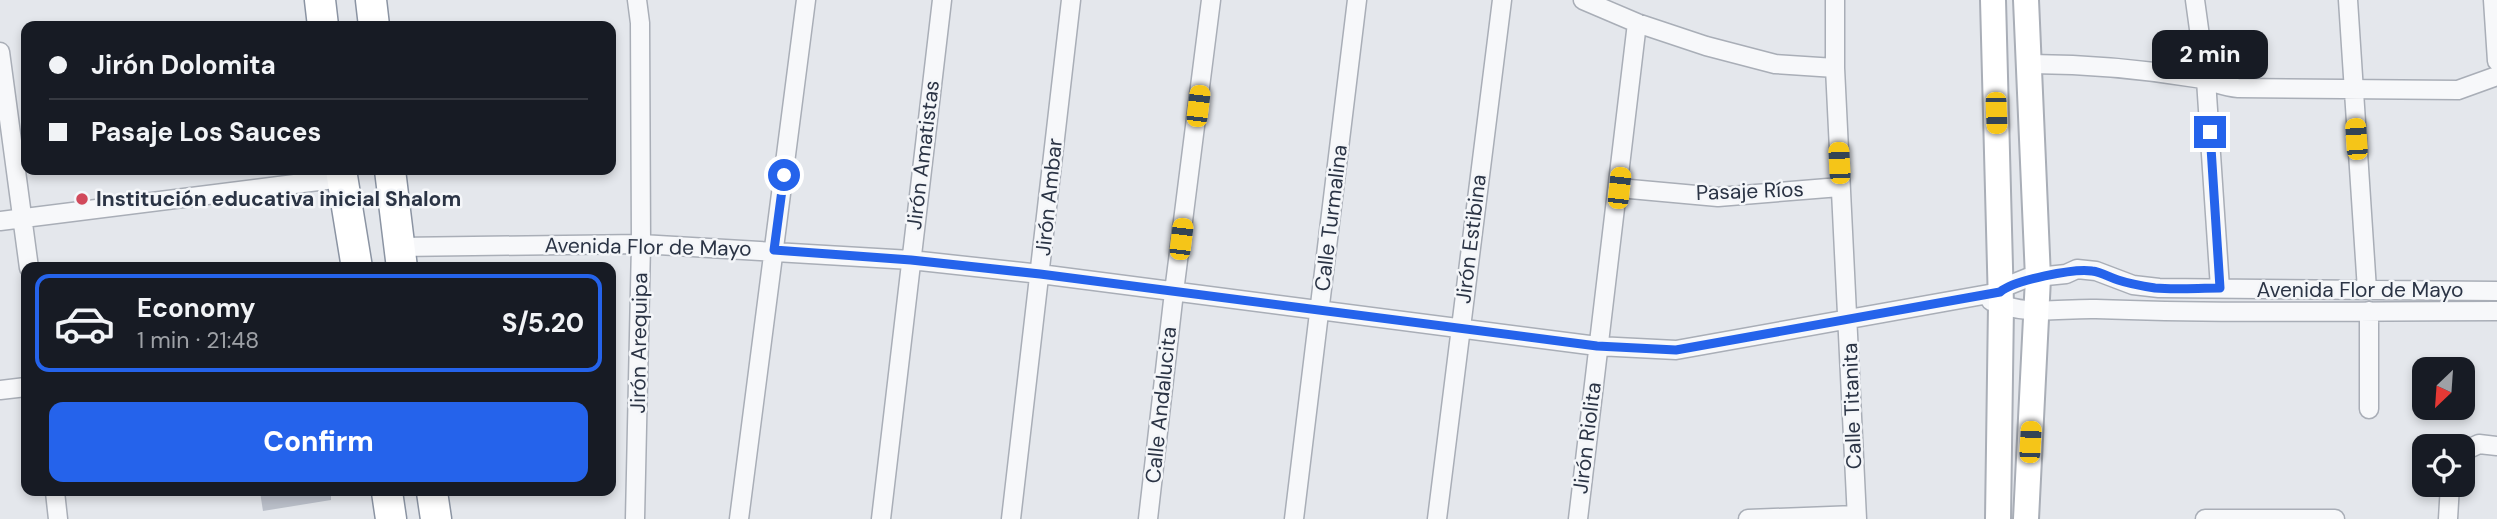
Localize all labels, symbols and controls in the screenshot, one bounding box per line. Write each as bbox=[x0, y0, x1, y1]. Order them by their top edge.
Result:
callout: 2 min bbox=[2152, 31, 2268, 80]
text: 2 min bbox=[2179, 39, 2241, 69]
text: Jirón Dolomita bbox=[91, 48, 276, 82]
street label: Jirón Amatistas bbox=[900, 79, 946, 231]
car bbox=[1186, 84, 1211, 128]
car bbox=[1985, 92, 2008, 134]
text: Pasaje Los Sauces bbox=[91, 115, 321, 149]
route end bbox=[2194, 116, 2226, 148]
car bbox=[2345, 117, 2368, 161]
street label: Jirón Ambar bbox=[1029, 137, 1069, 257]
car bbox=[1828, 141, 1851, 185]
street label: Calle Turmalina bbox=[1308, 143, 1354, 293]
route start bbox=[768, 159, 800, 191]
car bbox=[1607, 166, 1632, 210]
street label: Jirón Estibina bbox=[1449, 173, 1493, 305]
street label: Pasaje Ríos bbox=[1696, 175, 1804, 207]
place label: Institución educativa inicial Shalom bbox=[96, 185, 461, 213]
marker: Institución educativa inicial Shalom bbox=[74, 191, 90, 207]
car bbox=[1169, 217, 1194, 261]
street label: Avenida Flor de Mayo bbox=[544, 231, 752, 263]
street label: Jirón Arequipa bbox=[624, 272, 654, 414]
street label: Avenida Flor de Mayo bbox=[2257, 276, 2463, 304]
text: Economy bbox=[137, 291, 255, 325]
icon: car bbox=[53, 292, 116, 355]
text: S/5.20 bbox=[502, 306, 584, 340]
text: 1 min · 21:48 bbox=[137, 325, 259, 355]
street label: Calle Andalucita bbox=[1139, 325, 1183, 485]
street label: Calle Titanita bbox=[1836, 342, 1868, 470]
north arrow bbox=[2412, 357, 2474, 420]
map controls bbox=[2412, 357, 2475, 497]
street label: Jirón Riolita bbox=[1566, 381, 1608, 495]
button: Confirm bbox=[49, 402, 588, 482]
car bbox=[2019, 420, 2042, 464]
button: locate bbox=[2412, 434, 2475, 497]

